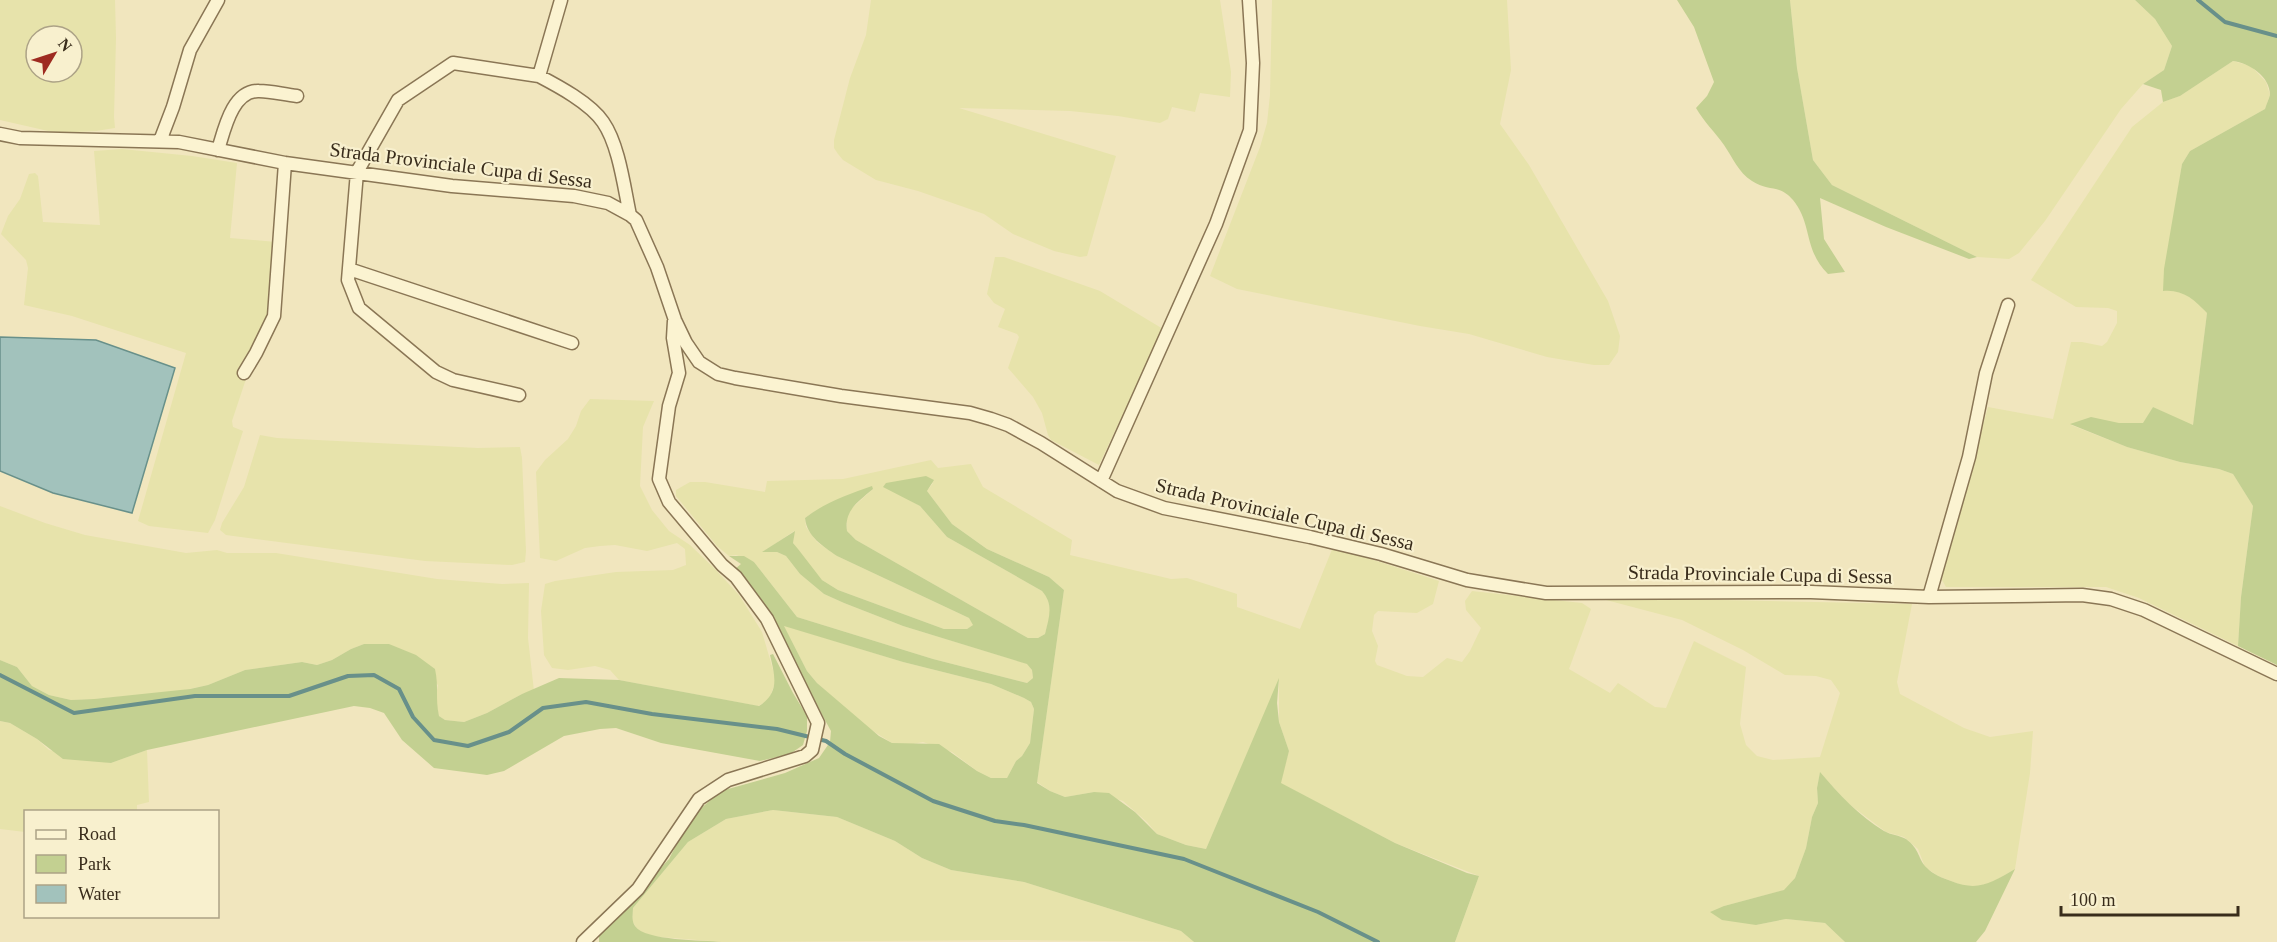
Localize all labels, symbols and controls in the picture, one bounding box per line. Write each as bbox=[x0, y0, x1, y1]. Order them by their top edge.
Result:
north arrow bbox=[24, 24, 84, 84]
text: N bbox=[55, 35, 76, 55]
street label: Strada Provinciale Cupa di Sessa bbox=[328, 138, 594, 193]
street label: Strada Provinciale Cupa di Sessa bbox=[1153, 474, 1416, 555]
street label: Strada Provinciale Cupa di Sessa bbox=[1628, 561, 1892, 588]
legend bbox=[24, 810, 219, 918]
text: Road bbox=[78, 824, 116, 844]
text: Park bbox=[78, 854, 111, 874]
scale bar bbox=[2061, 879, 2238, 917]
text: Water bbox=[78, 884, 121, 904]
text: 100 m bbox=[2070, 890, 2116, 910]

